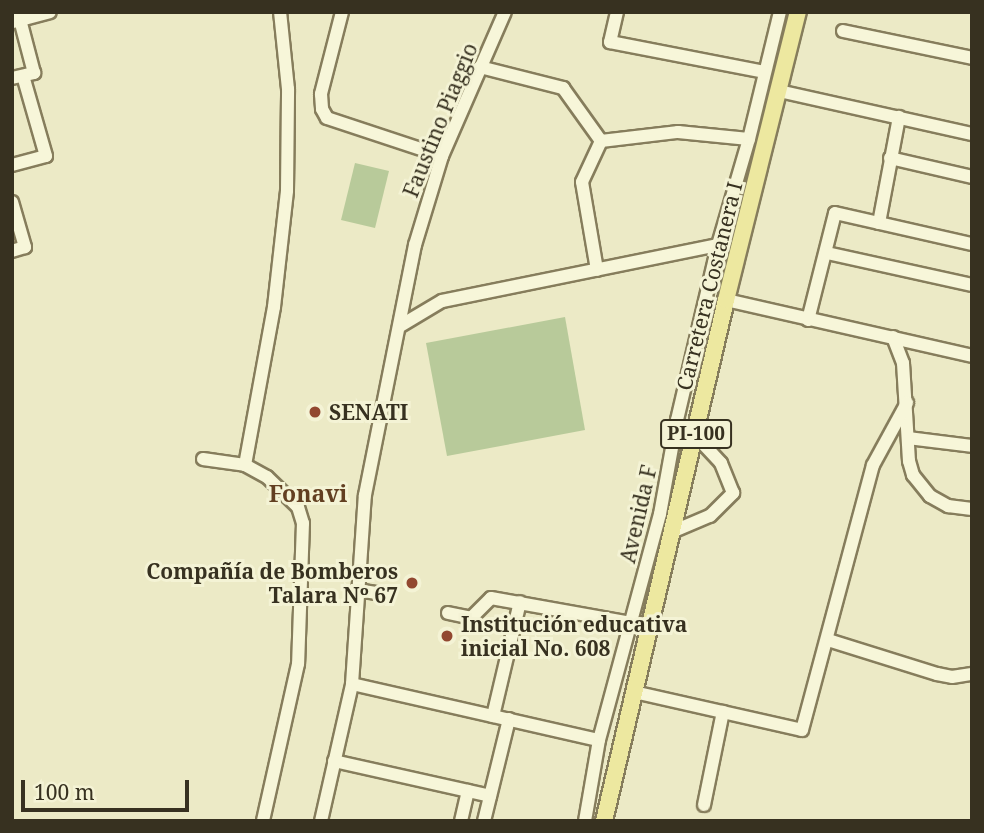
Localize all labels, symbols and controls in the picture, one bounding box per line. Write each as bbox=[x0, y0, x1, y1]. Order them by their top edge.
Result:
street label: Faustino Piaggio bbox=[398, 39, 482, 201]
street label: Carretera Costanera I bbox=[671, 179, 747, 393]
place label: SENATI bbox=[329, 399, 408, 425]
marker: SENATI bbox=[307, 404, 323, 420]
road number: PI-100 bbox=[659, 418, 733, 449]
street label: Avenida F bbox=[615, 463, 661, 565]
district label: Fonavi bbox=[269, 479, 347, 507]
place label: Compañía de Bomberos Talara Nº 67 bbox=[146, 558, 398, 608]
marker: Compañía de Bomberos Talara Nº 67 bbox=[404, 575, 420, 591]
place label: Institución educativa inicial No. 608 bbox=[461, 611, 687, 661]
marker: Institución educativa inicial No. 608 bbox=[439, 628, 455, 644]
scale bar bbox=[24, 766, 192, 810]
text: 100 m bbox=[34, 778, 95, 806]

